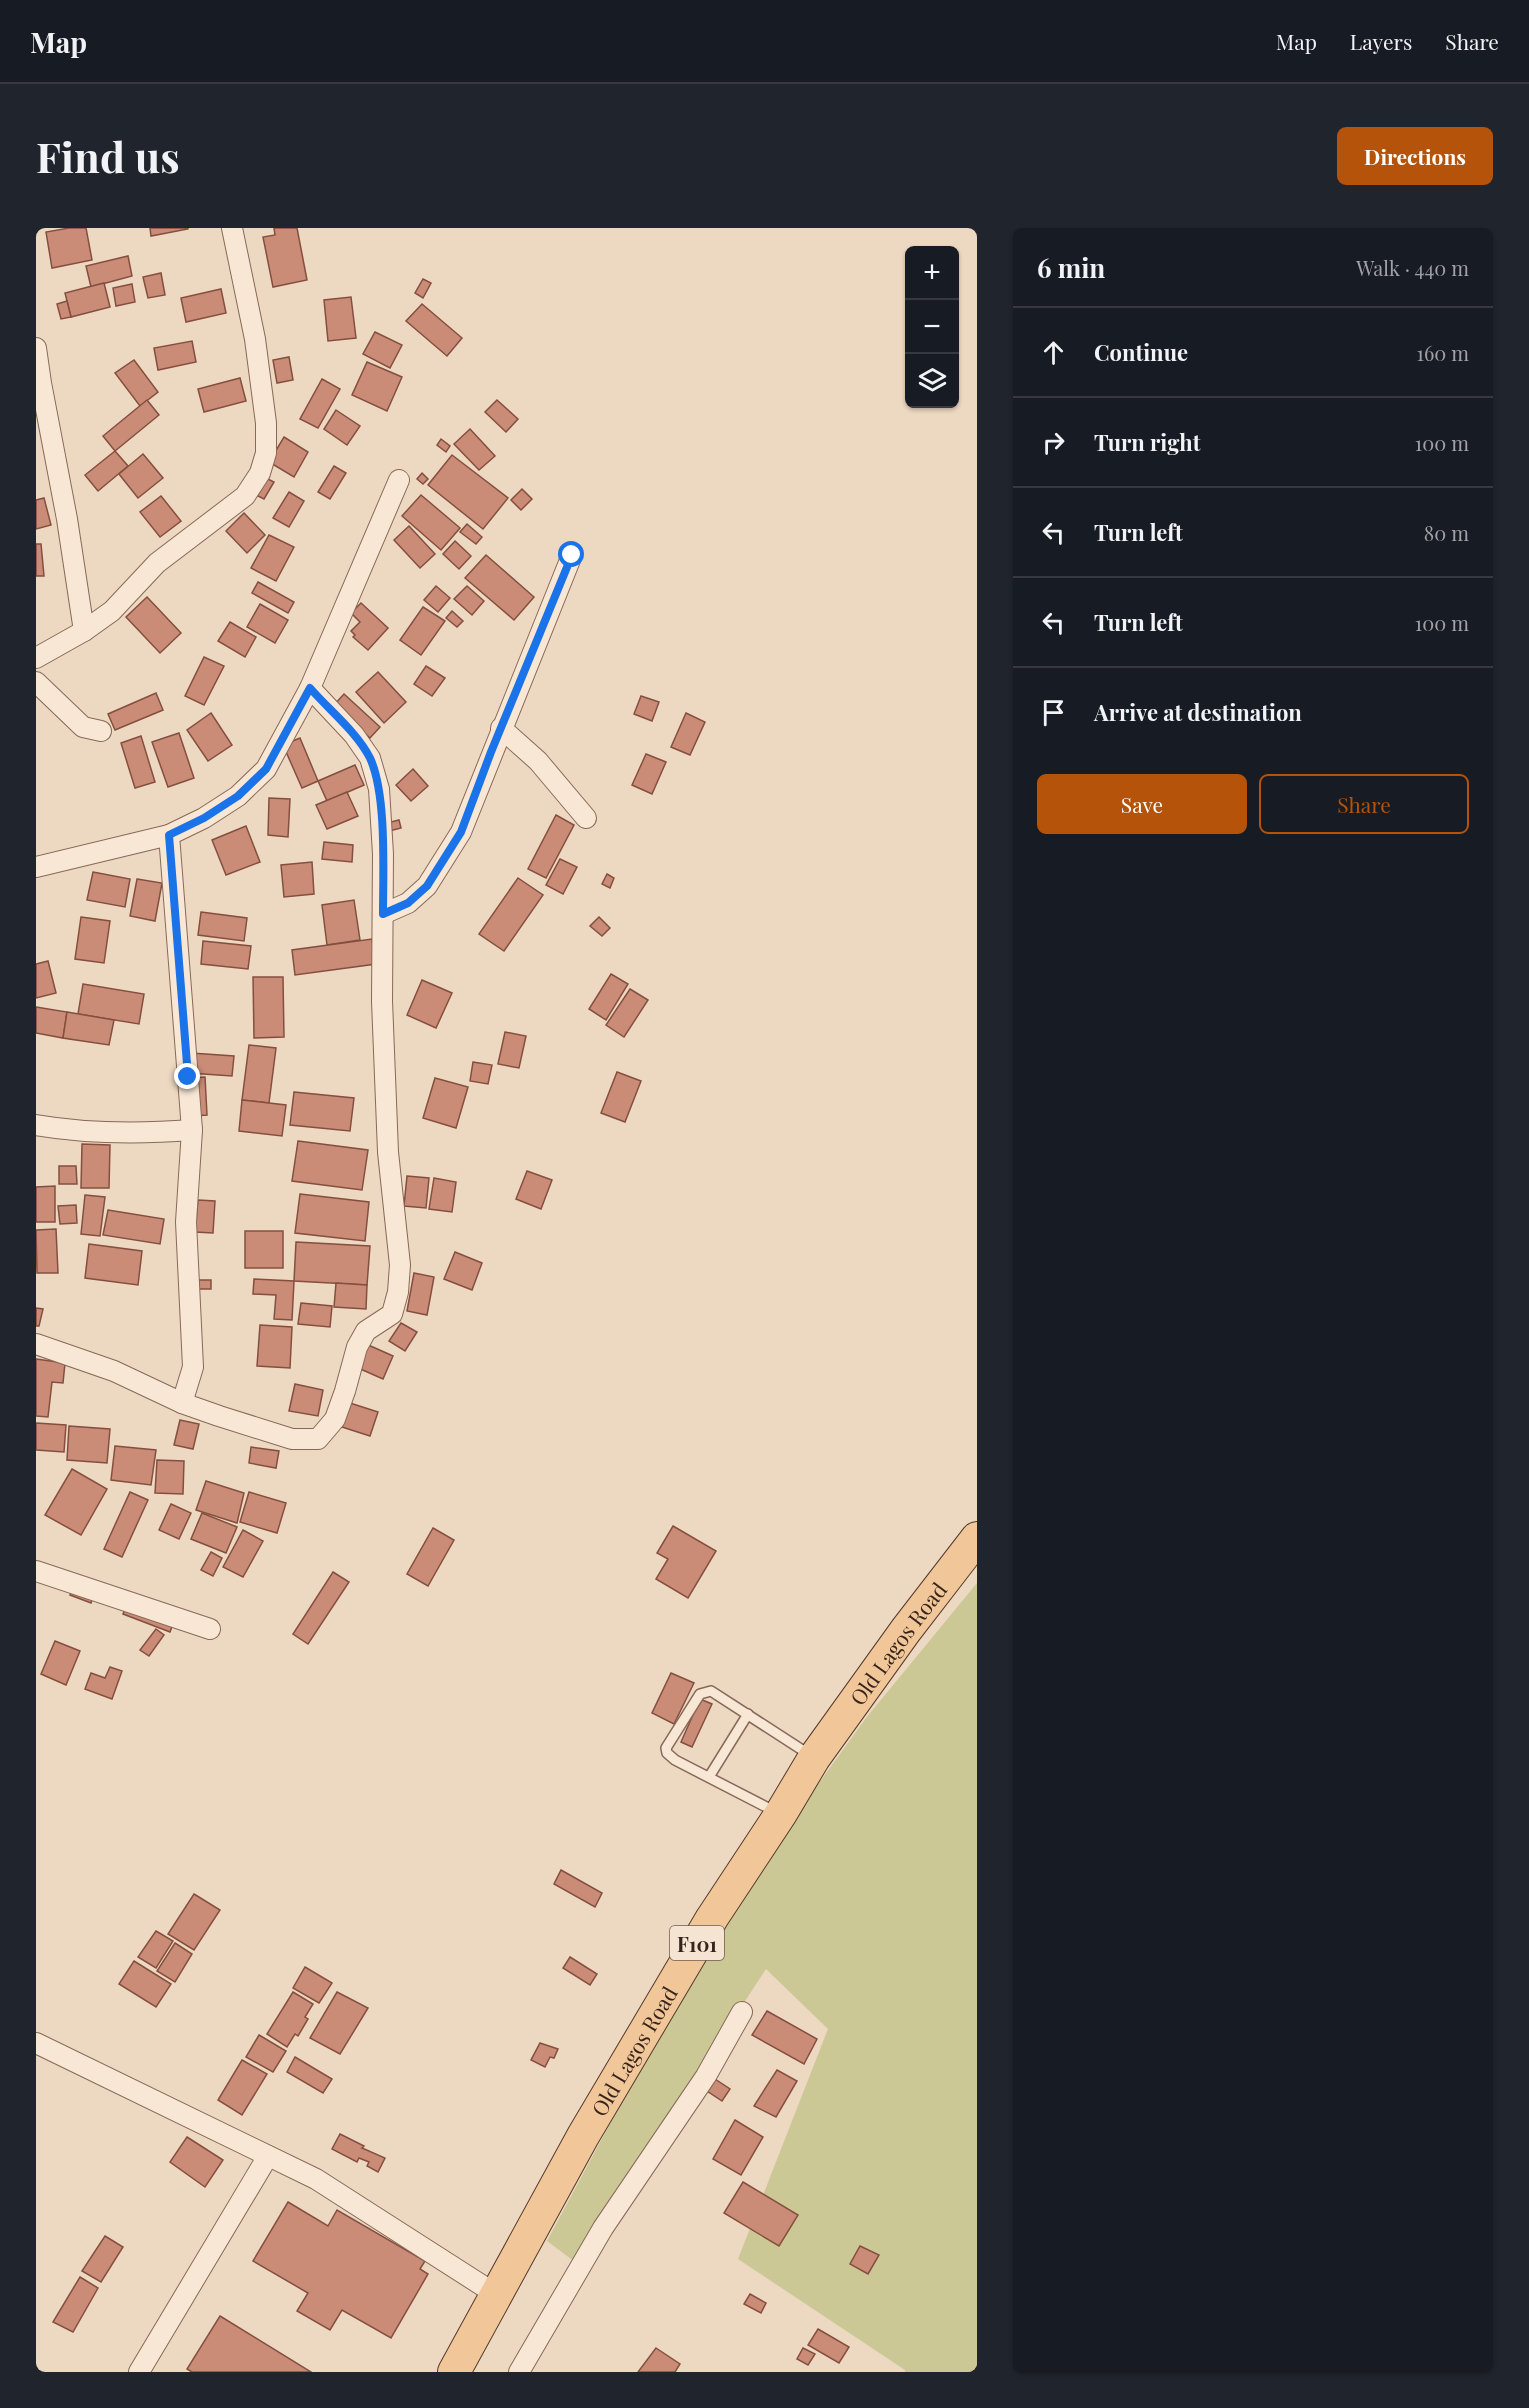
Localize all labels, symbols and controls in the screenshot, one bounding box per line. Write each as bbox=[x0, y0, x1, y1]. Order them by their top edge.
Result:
text: Map bbox=[30, 23, 87, 60]
text: Map bbox=[1276, 27, 1317, 55]
text: Layers bbox=[1350, 27, 1412, 55]
text: Share bbox=[1445, 27, 1499, 55]
button: Directions bbox=[1337, 127, 1493, 185]
text: Find us bbox=[36, 128, 180, 184]
map controls bbox=[905, 246, 959, 408]
button: + bbox=[905, 246, 959, 300]
text: 6 min bbox=[1037, 250, 1105, 285]
text: Walk · 440 m bbox=[1356, 254, 1469, 281]
button: − bbox=[905, 300, 959, 354]
icon: ahead bbox=[1037, 336, 1070, 369]
text: Continue bbox=[1094, 337, 1188, 367]
text: 160 m bbox=[1417, 339, 1469, 366]
button: layers bbox=[905, 354, 959, 408]
icon: right bbox=[1037, 426, 1070, 459]
text: Turn right bbox=[1094, 427, 1200, 457]
text: 100 m bbox=[1415, 429, 1469, 456]
icon: left bbox=[1037, 516, 1070, 549]
text: Turn left bbox=[1094, 517, 1183, 547]
text: 80 m bbox=[1424, 519, 1469, 546]
route start bbox=[558, 541, 584, 567]
icon: left bbox=[1037, 606, 1070, 639]
text: Turn left bbox=[1094, 607, 1183, 637]
text: 100 m bbox=[1415, 609, 1469, 636]
icon: arrive bbox=[1037, 696, 1070, 729]
text: Arrive at destination bbox=[1094, 697, 1302, 727]
button: Save bbox=[1037, 774, 1247, 834]
button: Share bbox=[1259, 774, 1469, 834]
route end bbox=[174, 1063, 200, 1089]
street label: Old Lagos Road bbox=[843, 1576, 952, 1710]
road number: F101 bbox=[670, 1926, 724, 1960]
street label: Old Lagos Road bbox=[584, 1981, 683, 2121]

